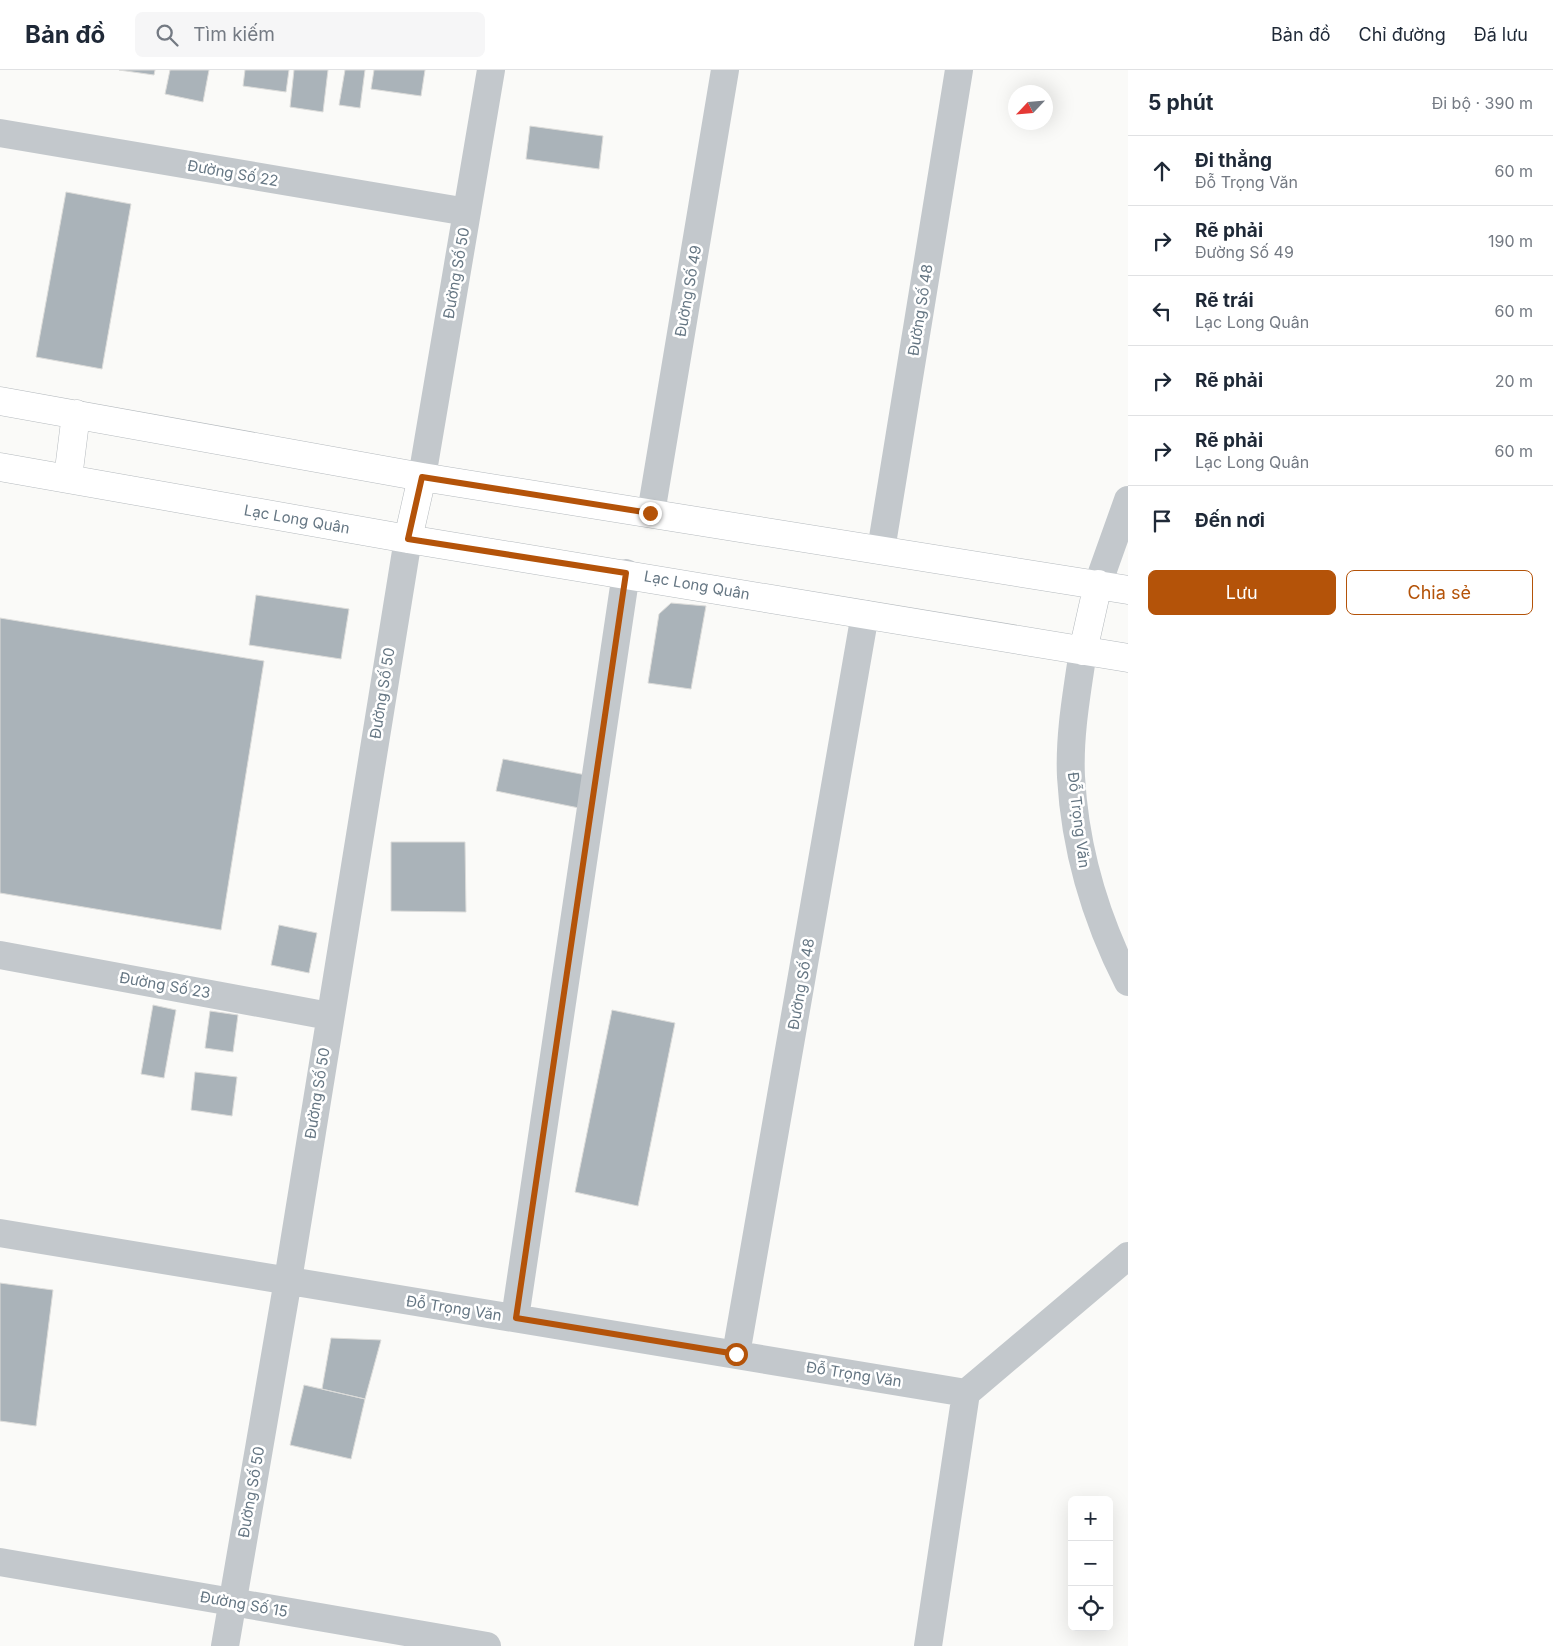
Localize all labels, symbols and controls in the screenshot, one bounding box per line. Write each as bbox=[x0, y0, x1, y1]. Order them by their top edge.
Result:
search box bbox=[135, 12, 485, 57]
text: Bản đồ bbox=[25, 20, 105, 49]
icon: search bbox=[153, 21, 181, 49]
text: Tìm kiếm bbox=[193, 23, 275, 46]
text: Bản đồ bbox=[1271, 24, 1330, 45]
text: Chỉ đường bbox=[1358, 24, 1446, 45]
text: Đã lưu bbox=[1474, 24, 1528, 45]
north arrow bbox=[1008, 85, 1053, 130]
text: 5 phút bbox=[1148, 90, 1213, 115]
text: Đi bộ · 390 m bbox=[1432, 93, 1533, 113]
text: Đi thẳng bbox=[1195, 149, 1272, 172]
street label: Đường Số 22 bbox=[186, 156, 280, 190]
icon: ahead bbox=[1148, 157, 1176, 185]
text: 60 m bbox=[1494, 161, 1533, 181]
text: Đỗ Trọng Văn bbox=[1195, 172, 1298, 192]
text: Rẽ phải bbox=[1195, 219, 1263, 242]
street label: Đường Số 50 bbox=[439, 226, 473, 320]
icon: right bbox=[1148, 227, 1176, 255]
text: 190 m bbox=[1488, 231, 1533, 251]
text: Đường Số 49 bbox=[1195, 242, 1294, 262]
street label: Đường Số 49 bbox=[671, 244, 705, 338]
street label: Đường Số 48 bbox=[903, 263, 937, 357]
text: Rẽ trái bbox=[1195, 289, 1254, 312]
icon: left bbox=[1148, 297, 1176, 325]
text: 60 m bbox=[1494, 301, 1533, 321]
text: Lạc Long Quân bbox=[1195, 312, 1309, 332]
icon: right bbox=[1148, 367, 1176, 395]
text: Rẽ phải bbox=[1195, 369, 1263, 392]
text: 20 m bbox=[1495, 371, 1533, 391]
text: Rẽ phải bbox=[1195, 429, 1263, 452]
icon: right bbox=[1148, 437, 1176, 465]
text: 60 m bbox=[1494, 441, 1533, 461]
text: Lạc Long Quân bbox=[1195, 452, 1309, 472]
street label: Lạc Long Quân bbox=[243, 500, 351, 538]
route end bbox=[639, 502, 662, 525]
icon: arrive bbox=[1148, 507, 1176, 535]
text: Đến nơi bbox=[1195, 509, 1265, 532]
street label: Lạc Long Quân bbox=[643, 566, 751, 604]
button: Lưu bbox=[1148, 570, 1336, 615]
button: Chia sẻ bbox=[1346, 570, 1533, 615]
street label: Đường Số 50 bbox=[365, 646, 399, 740]
street label: Đỗ Trọng Văn bbox=[1064, 771, 1094, 869]
street label: Đường Số 48 bbox=[784, 937, 818, 1031]
street label: Đường Số 23 bbox=[118, 968, 212, 1002]
street label: Đường Số 50 bbox=[300, 1046, 334, 1140]
street label: Đỗ Trọng Văn bbox=[405, 1291, 503, 1325]
route start bbox=[725, 1343, 748, 1366]
street label: Đỗ Trọng Văn bbox=[805, 1357, 903, 1391]
street label: Đường Số 50 bbox=[234, 1445, 268, 1539]
map controls bbox=[1068, 1496, 1113, 1631]
button: + bbox=[1068, 1496, 1113, 1541]
button: − bbox=[1068, 1541, 1113, 1586]
button: locate bbox=[1068, 1586, 1113, 1631]
street label: Đường Số 15 bbox=[199, 1587, 289, 1621]

